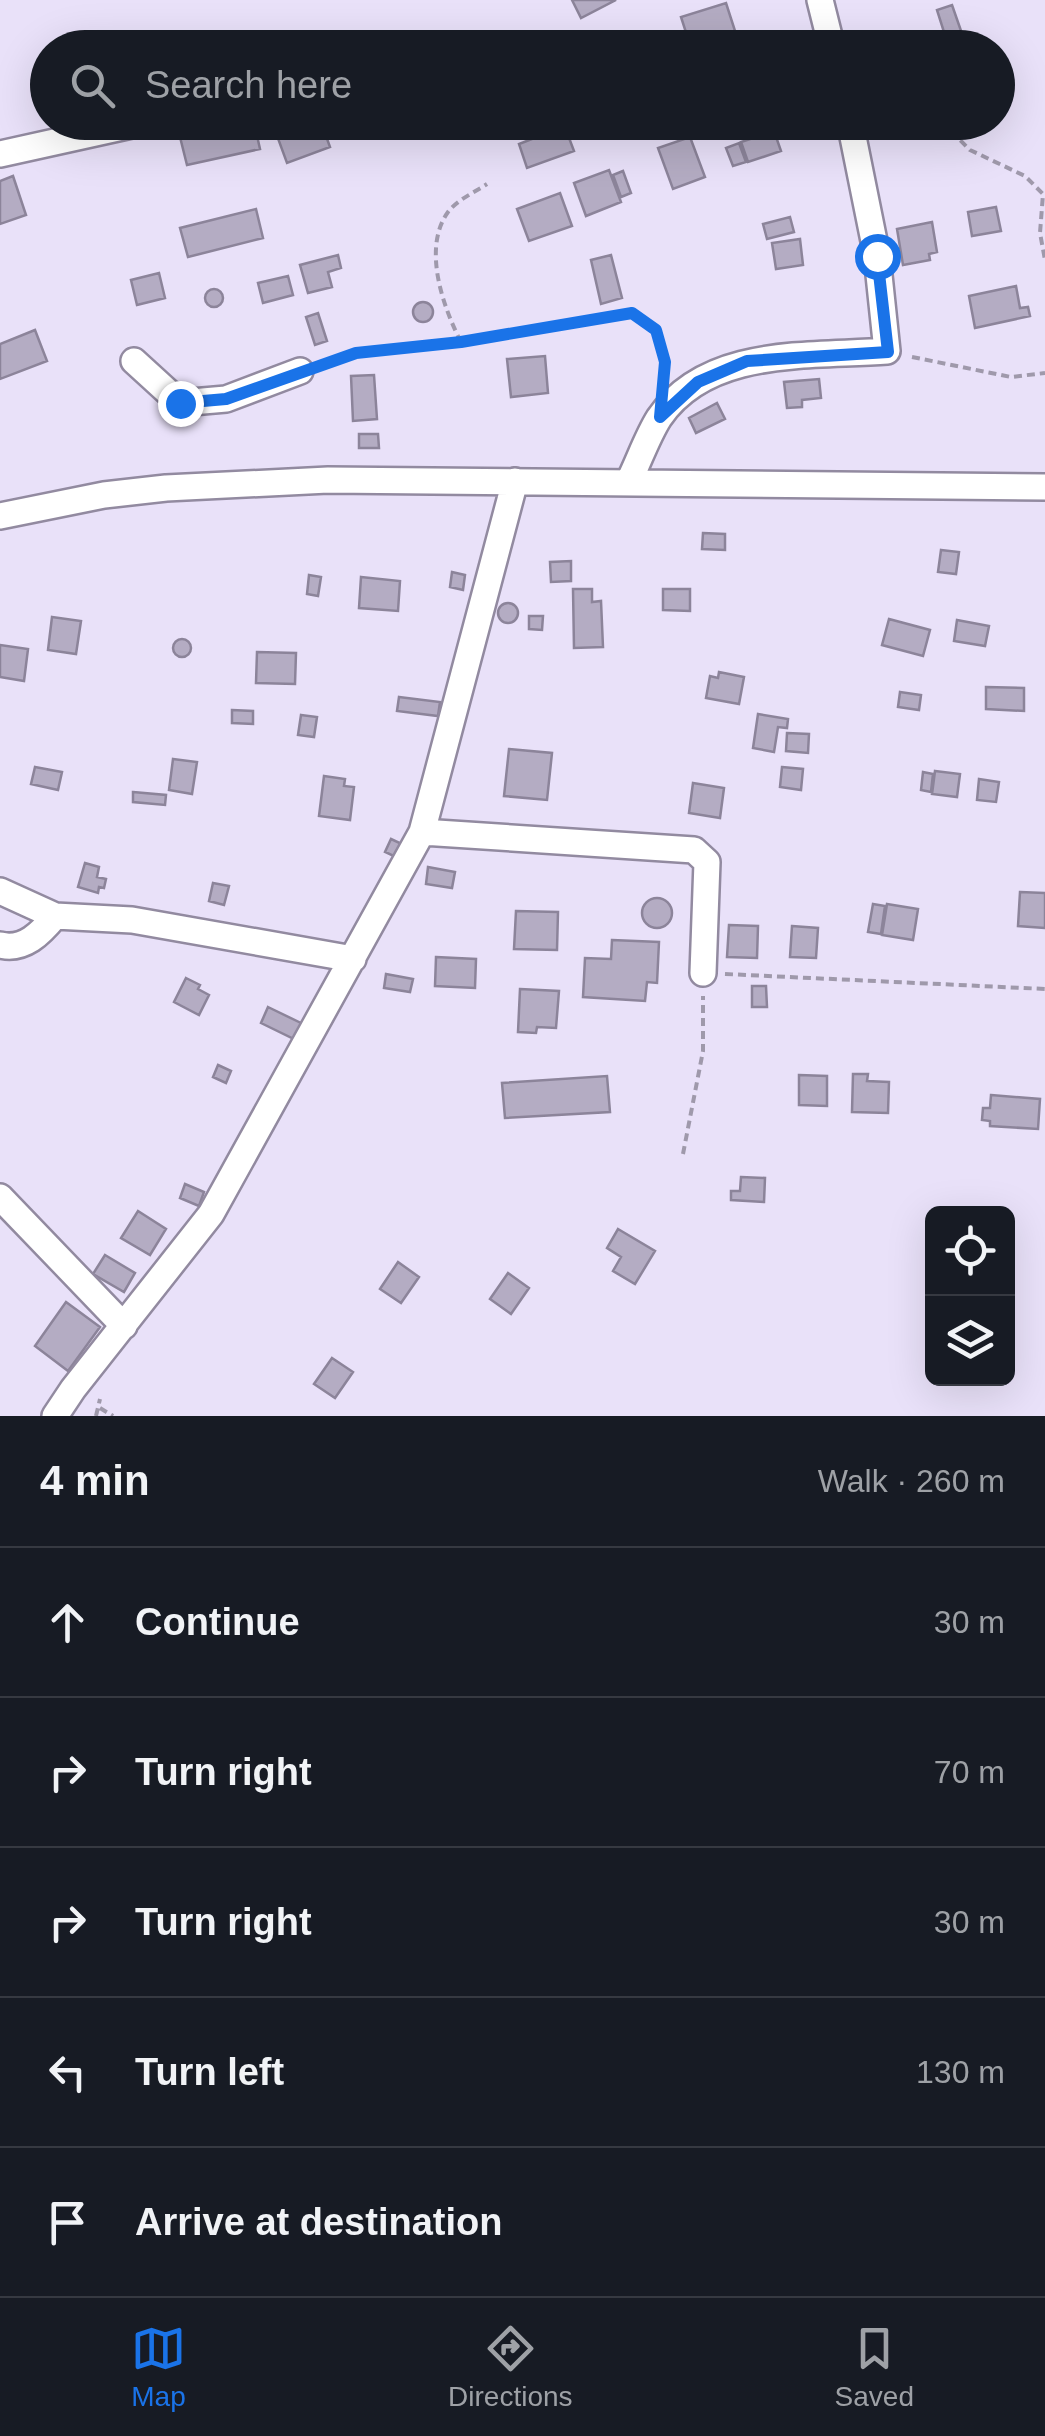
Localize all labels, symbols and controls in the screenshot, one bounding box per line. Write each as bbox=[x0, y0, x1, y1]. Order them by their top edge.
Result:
search box bbox=[30, 30, 1015, 140]
icon: search bbox=[65, 58, 120, 113]
text: Search here bbox=[145, 64, 352, 106]
route start bbox=[855, 234, 901, 280]
route end bbox=[158, 381, 204, 427]
map controls bbox=[925, 1206, 1015, 1386]
button: locate bbox=[925, 1206, 1015, 1296]
button: layers bbox=[925, 1296, 1015, 1386]
text: 4 min bbox=[40, 1457, 150, 1504]
text: Walk · 260 m bbox=[818, 1463, 1005, 1499]
icon: ahead bbox=[40, 1595, 95, 1650]
text: Continue bbox=[135, 1601, 300, 1643]
text: 30 m bbox=[934, 1604, 1005, 1640]
icon: right bbox=[40, 1745, 95, 1800]
text: Turn right bbox=[135, 1751, 312, 1793]
text: 70 m bbox=[934, 1754, 1005, 1790]
icon: right bbox=[40, 1895, 95, 1950]
text: Turn right bbox=[135, 1901, 312, 1943]
text: 30 m bbox=[934, 1904, 1005, 1940]
icon: left bbox=[40, 2045, 95, 2100]
text: Turn left bbox=[135, 2051, 284, 2093]
text: 130 m bbox=[916, 2054, 1005, 2090]
icon: arrive bbox=[40, 2195, 95, 2250]
text: Arrive at destination bbox=[135, 2201, 502, 2243]
tab: Map bbox=[131, 2321, 186, 2413]
tab: Directions bbox=[448, 2321, 573, 2413]
tab: Saved bbox=[835, 2321, 914, 2413]

